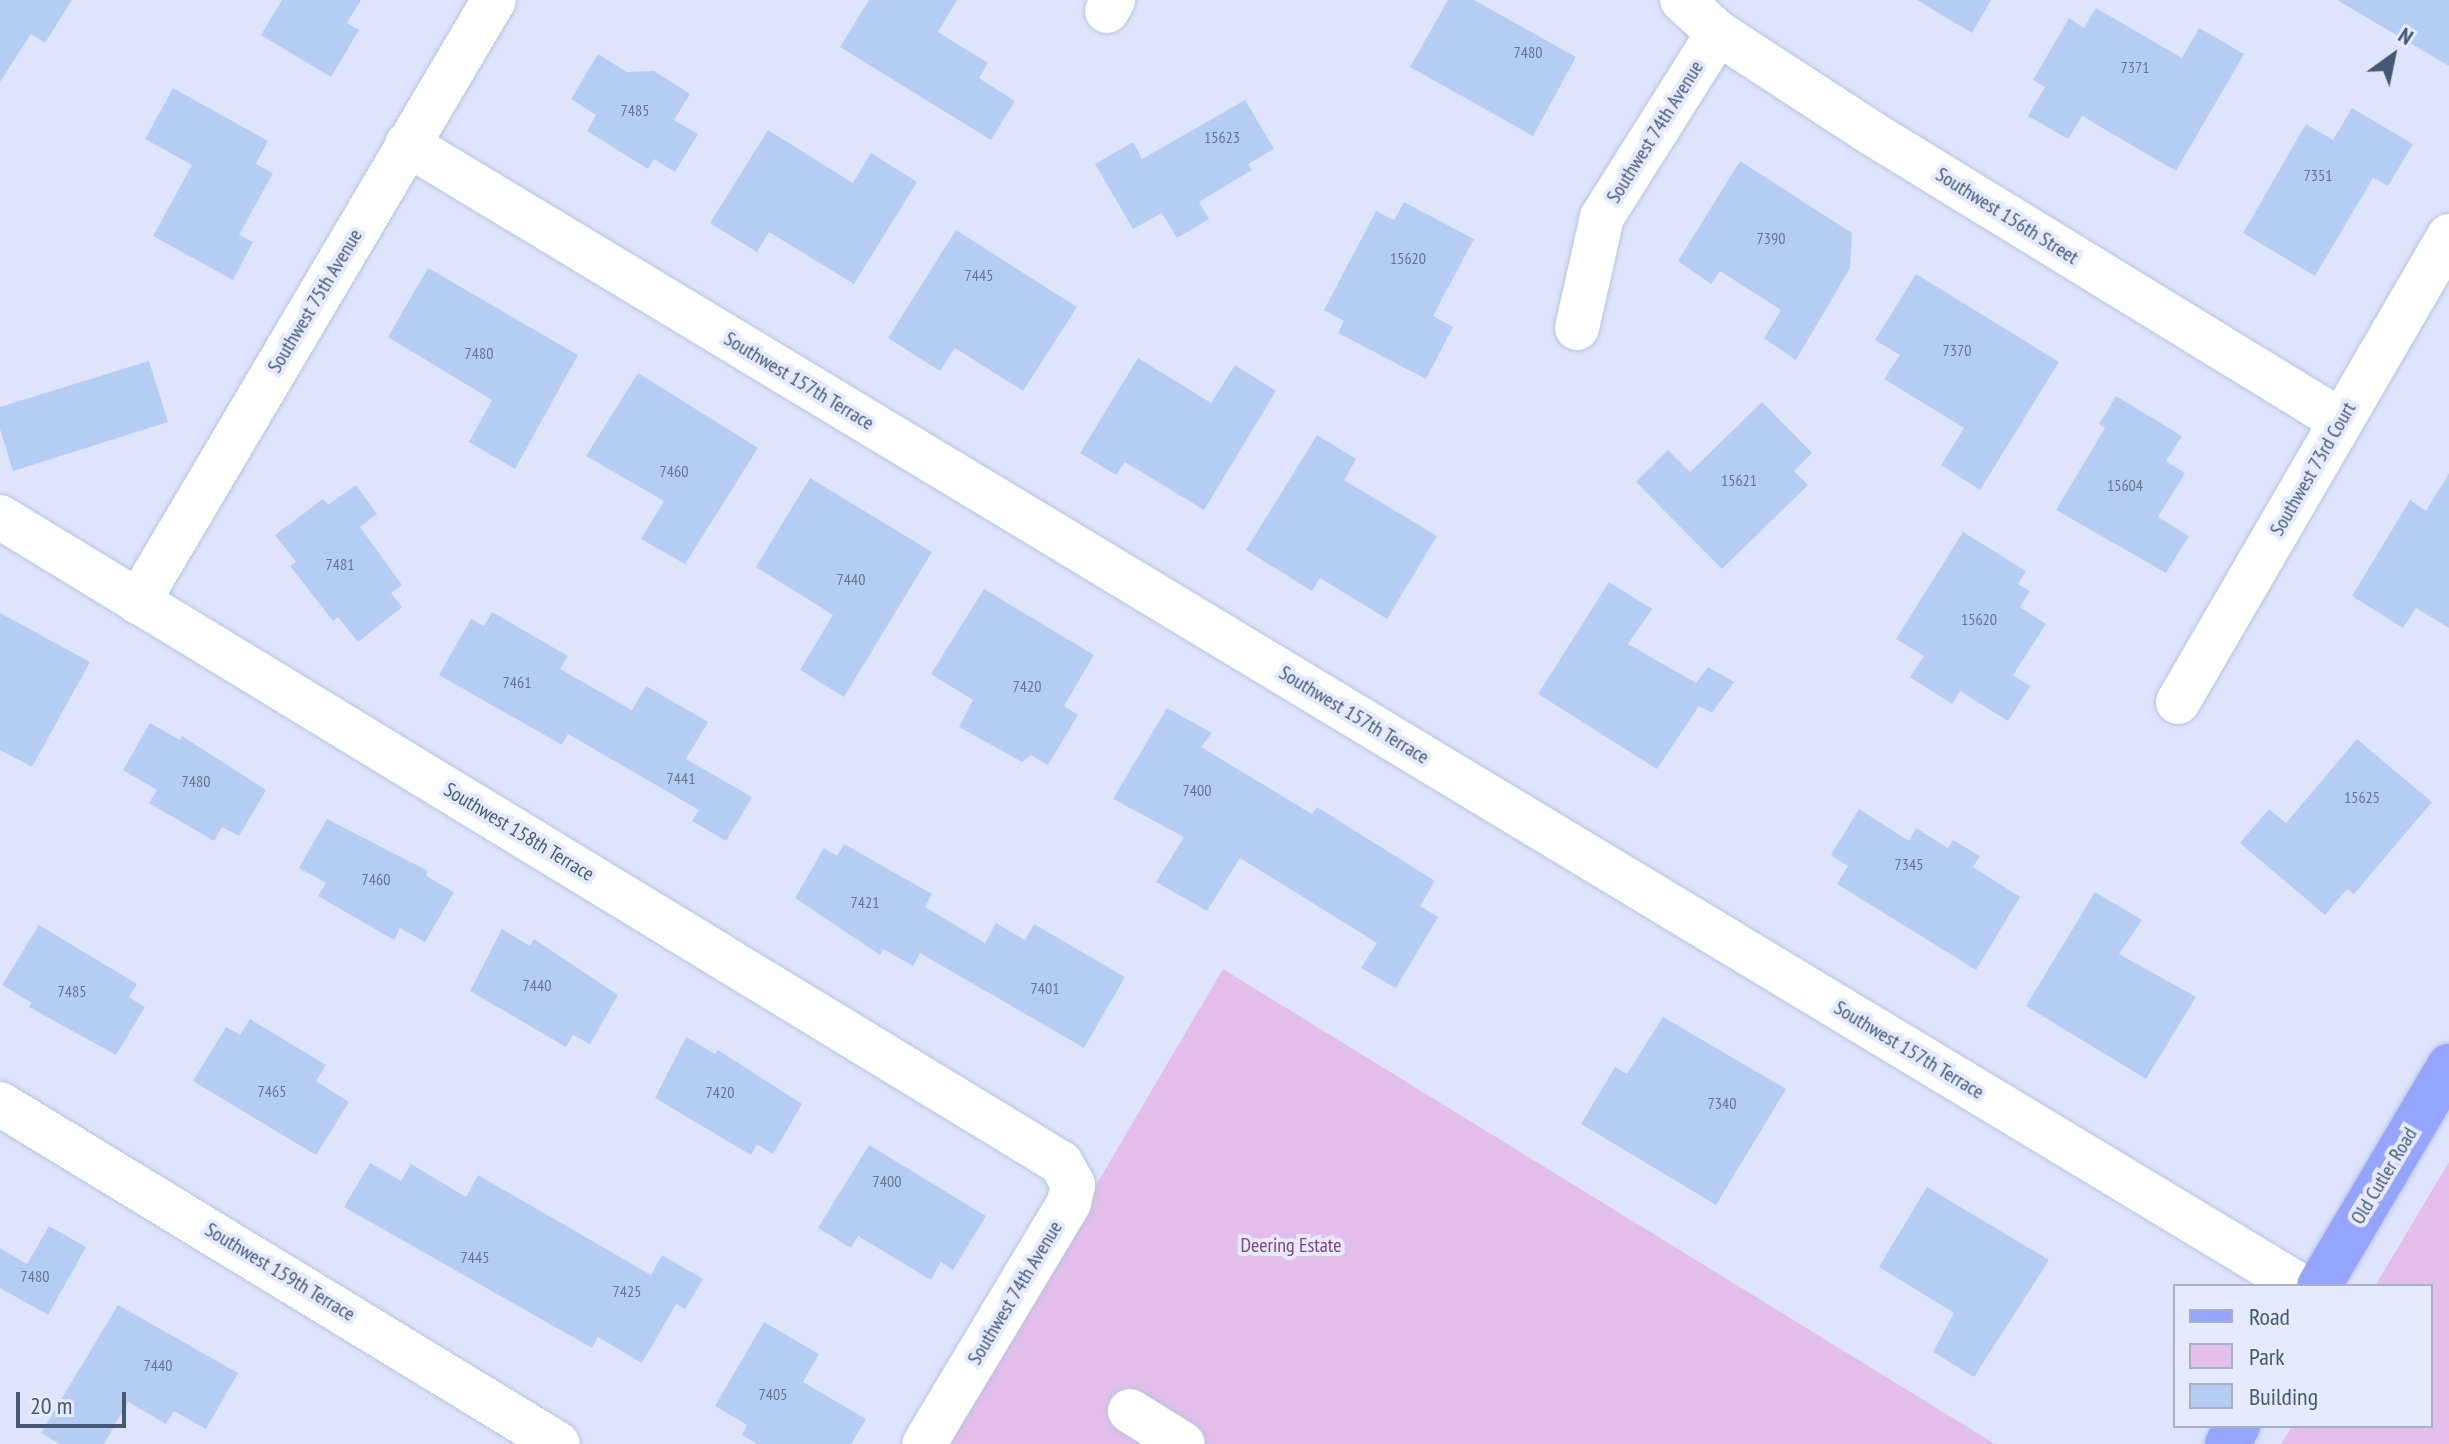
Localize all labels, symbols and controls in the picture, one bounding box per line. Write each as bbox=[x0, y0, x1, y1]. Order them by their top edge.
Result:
north arrow bbox=[2353, 16, 2433, 96]
text: N bbox=[2393, 21, 2419, 51]
house number: 7480 bbox=[1514, 42, 1542, 62]
street label: Southwest 74th Avenue bbox=[1601, 56, 1709, 208]
house number: 7371 bbox=[2121, 57, 2149, 77]
house number: 7485 bbox=[621, 100, 649, 120]
house number: 15623 bbox=[1204, 127, 1240, 147]
street label: Southwest 156th Street bbox=[1931, 163, 2083, 269]
house number: 7351 bbox=[2304, 165, 2332, 185]
street label: Southwest 75th Avenue bbox=[263, 225, 367, 377]
house number: 7390 bbox=[1757, 228, 1785, 248]
house number: 15620 bbox=[1390, 248, 1426, 268]
house number: 7445 bbox=[965, 265, 993, 285]
street label: Southwest 157th Terrace bbox=[719, 327, 879, 435]
house number: 7370 bbox=[1943, 340, 1971, 360]
house number: 7480 bbox=[465, 343, 493, 363]
street label: Southwest 73rd Court bbox=[2265, 398, 2361, 540]
house number: 7460 bbox=[660, 461, 688, 481]
house number: 15621 bbox=[1721, 470, 1757, 490]
house number: 15604 bbox=[2107, 475, 2143, 495]
house number: 7481 bbox=[326, 554, 354, 574]
house number: 7440 bbox=[837, 569, 865, 589]
house number: 15620 bbox=[1961, 609, 1997, 629]
street label: Southwest 157th Terrace bbox=[1274, 661, 1434, 769]
house number: 7461 bbox=[503, 672, 531, 692]
house number: 7420 bbox=[1013, 676, 1041, 696]
house number: 7441 bbox=[667, 768, 695, 788]
house number: 7480 bbox=[182, 771, 210, 791]
street label: Southwest 158th Terrace bbox=[439, 778, 599, 886]
house number: 7400 bbox=[1183, 780, 1211, 800]
house number: 15625 bbox=[2344, 787, 2380, 807]
house number: 7345 bbox=[1895, 854, 1923, 874]
house number: 7460 bbox=[362, 869, 390, 889]
house number: 7421 bbox=[851, 892, 879, 912]
house number: 7440 bbox=[523, 975, 551, 995]
house number: 7401 bbox=[1031, 978, 1059, 998]
house number: 7485 bbox=[58, 981, 86, 1001]
street label: Southwest 157th Terrace bbox=[1829, 996, 1989, 1104]
house number: 7465 bbox=[258, 1081, 286, 1101]
house number: 7420 bbox=[706, 1082, 734, 1102]
house number: 7340 bbox=[1708, 1093, 1736, 1113]
street label: Old Cutler Road bbox=[2346, 1123, 2422, 1229]
house number: 7400 bbox=[873, 1171, 901, 1191]
street label: Southwest 74th Avenue bbox=[963, 1217, 1067, 1369]
street label: Southwest 159th Terrace bbox=[200, 1218, 360, 1326]
park label: Deering Estate bbox=[1241, 1233, 1341, 1257]
house number: 7445 bbox=[461, 1247, 489, 1267]
house number: 7480 bbox=[21, 1266, 49, 1286]
house number: 7425 bbox=[613, 1281, 641, 1301]
legend bbox=[2173, 1284, 2433, 1428]
text: Road bbox=[2249, 1301, 2290, 1332]
text: Park bbox=[2249, 1341, 2285, 1372]
house number: 7440 bbox=[144, 1355, 172, 1375]
scale bar bbox=[20, 1376, 130, 1426]
text: Building bbox=[2249, 1381, 2318, 1412]
house number: 7405 bbox=[759, 1384, 787, 1404]
text: 20 m bbox=[30, 1390, 72, 1421]

